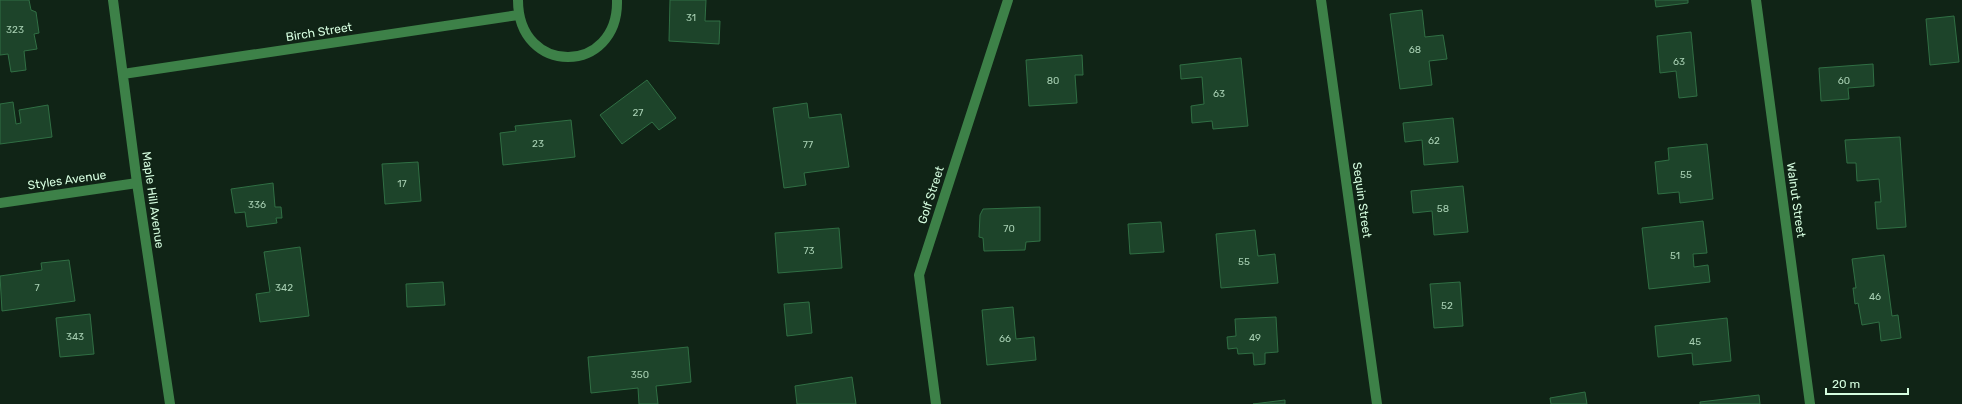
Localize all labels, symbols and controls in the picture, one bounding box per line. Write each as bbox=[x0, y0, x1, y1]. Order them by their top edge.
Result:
house number: 31 bbox=[686, 12, 696, 24]
street label: Birch Street bbox=[285, 20, 353, 44]
house number: 323 bbox=[6, 24, 24, 36]
house number: 68 bbox=[1409, 44, 1421, 56]
house number: 63 bbox=[1673, 56, 1685, 68]
house number: 80 bbox=[1047, 75, 1059, 87]
house number: 60 bbox=[1838, 75, 1850, 87]
house number: 63 bbox=[1213, 88, 1225, 100]
house number: 27 bbox=[633, 107, 644, 119]
house number: 62 bbox=[1428, 135, 1440, 147]
house number: 23 bbox=[532, 138, 544, 150]
house number: 77 bbox=[803, 139, 813, 151]
street label: Maple Hill Avenue bbox=[139, 151, 167, 250]
street label: Sequin Street bbox=[1350, 161, 1374, 239]
street label: Walnut Street bbox=[1784, 162, 1808, 239]
street label: Golf Street bbox=[915, 164, 947, 226]
street label: Styles Avenue bbox=[27, 168, 107, 192]
house number: 55 bbox=[1680, 169, 1692, 181]
house number: 17 bbox=[397, 178, 407, 190]
house number: 336 bbox=[248, 199, 266, 211]
house number: 58 bbox=[1437, 203, 1449, 215]
house number: 70 bbox=[1003, 223, 1015, 235]
house number: 73 bbox=[803, 245, 815, 257]
house number: 51 bbox=[1670, 250, 1680, 262]
house number: 55 bbox=[1238, 256, 1250, 268]
house number: 7 bbox=[34, 282, 40, 294]
house number: 342 bbox=[275, 282, 293, 294]
house number: 46 bbox=[1869, 291, 1881, 303]
house number: 52 bbox=[1441, 300, 1453, 312]
house number: 343 bbox=[66, 331, 84, 343]
house number: 49 bbox=[1249, 332, 1261, 344]
house number: 66 bbox=[999, 333, 1011, 345]
house number: 45 bbox=[1689, 336, 1701, 348]
house number: 350 bbox=[631, 369, 649, 381]
scale bar bbox=[1826, 370, 1908, 396]
text: 20 m bbox=[1832, 377, 1860, 391]

